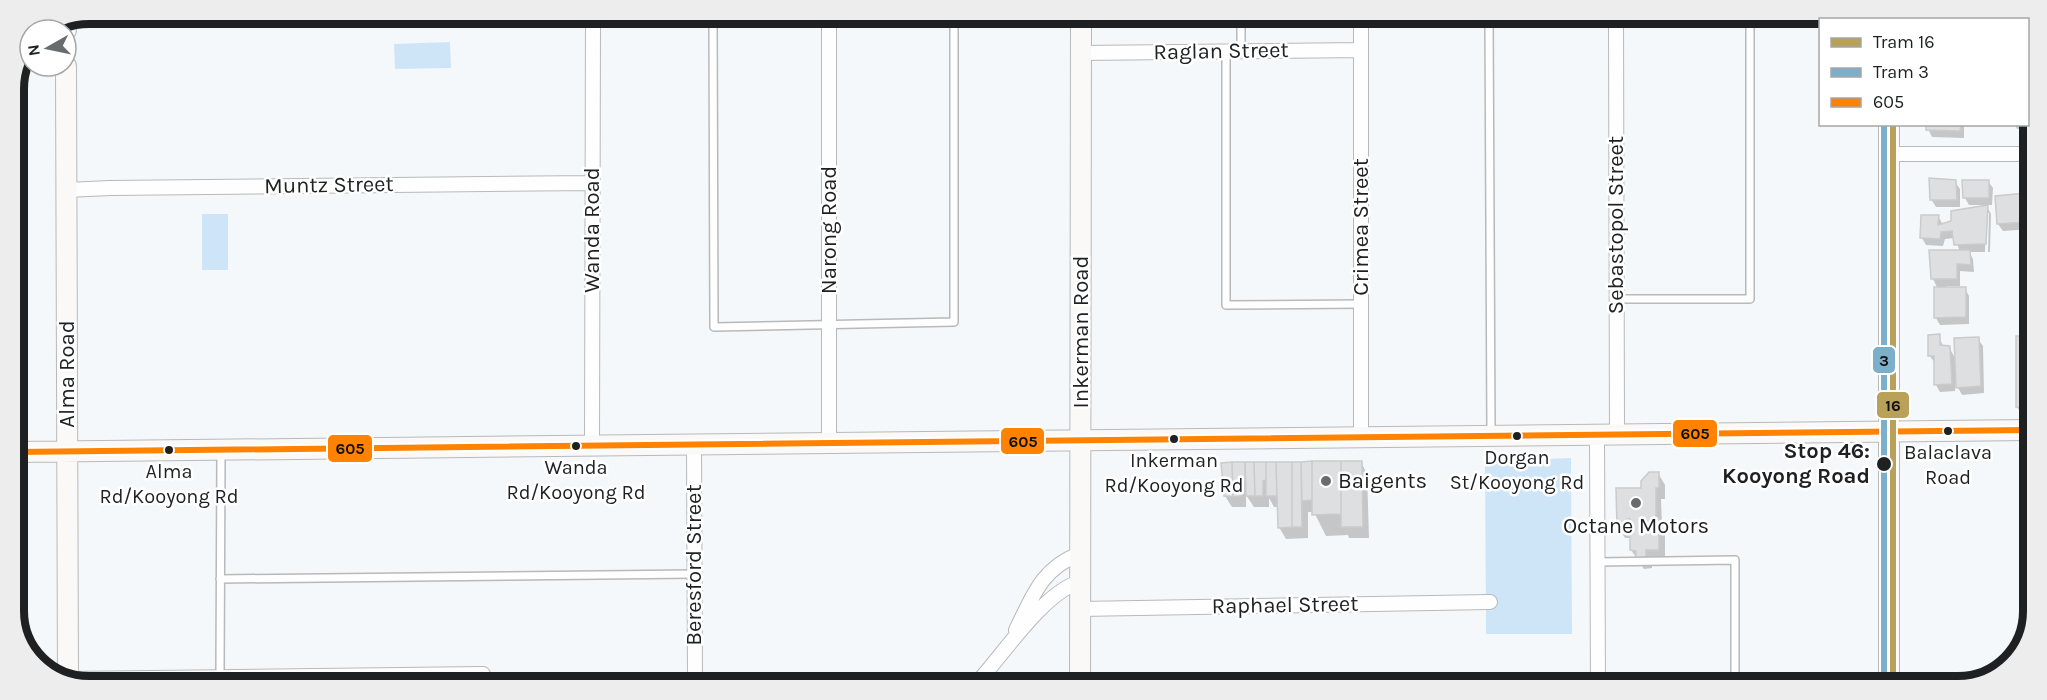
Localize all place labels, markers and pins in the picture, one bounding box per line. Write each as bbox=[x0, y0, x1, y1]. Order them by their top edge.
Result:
marker: Balaclava Road bbox=[1942, 425, 1954, 437]
marker: Dorgan St/Kooyong Rd bbox=[1511, 430, 1523, 442]
marker: Inkerman Rd/Kooyong Rd bbox=[1168, 433, 1180, 445]
place label: Stop 46: Kooyong Road bbox=[1722, 438, 1870, 489]
marker: Wanda Rd/Kooyong Rd bbox=[570, 440, 582, 452]
place label: Balaclava Road bbox=[1904, 441, 1992, 489]
marker: Alma Rd/Kooyong Rd bbox=[163, 444, 175, 456]
place label: Dorgan St/Kooyong Rd bbox=[1450, 446, 1584, 494]
place label: Inkerman Rd/Kooyong Rd bbox=[1104, 449, 1244, 497]
marker: Stop 46: Kooyong Road bbox=[1875, 455, 1893, 473]
place label: Wanda Rd/Kooyong Rd bbox=[506, 456, 646, 504]
place label: Alma Rd/Kooyong Rd bbox=[99, 460, 239, 508]
place label: Baigents bbox=[1338, 468, 1427, 494]
marker: Baigents bbox=[1319, 474, 1333, 488]
marker: Octane Motors bbox=[1629, 496, 1643, 510]
place label: Octane Motors bbox=[1563, 513, 1709, 539]

